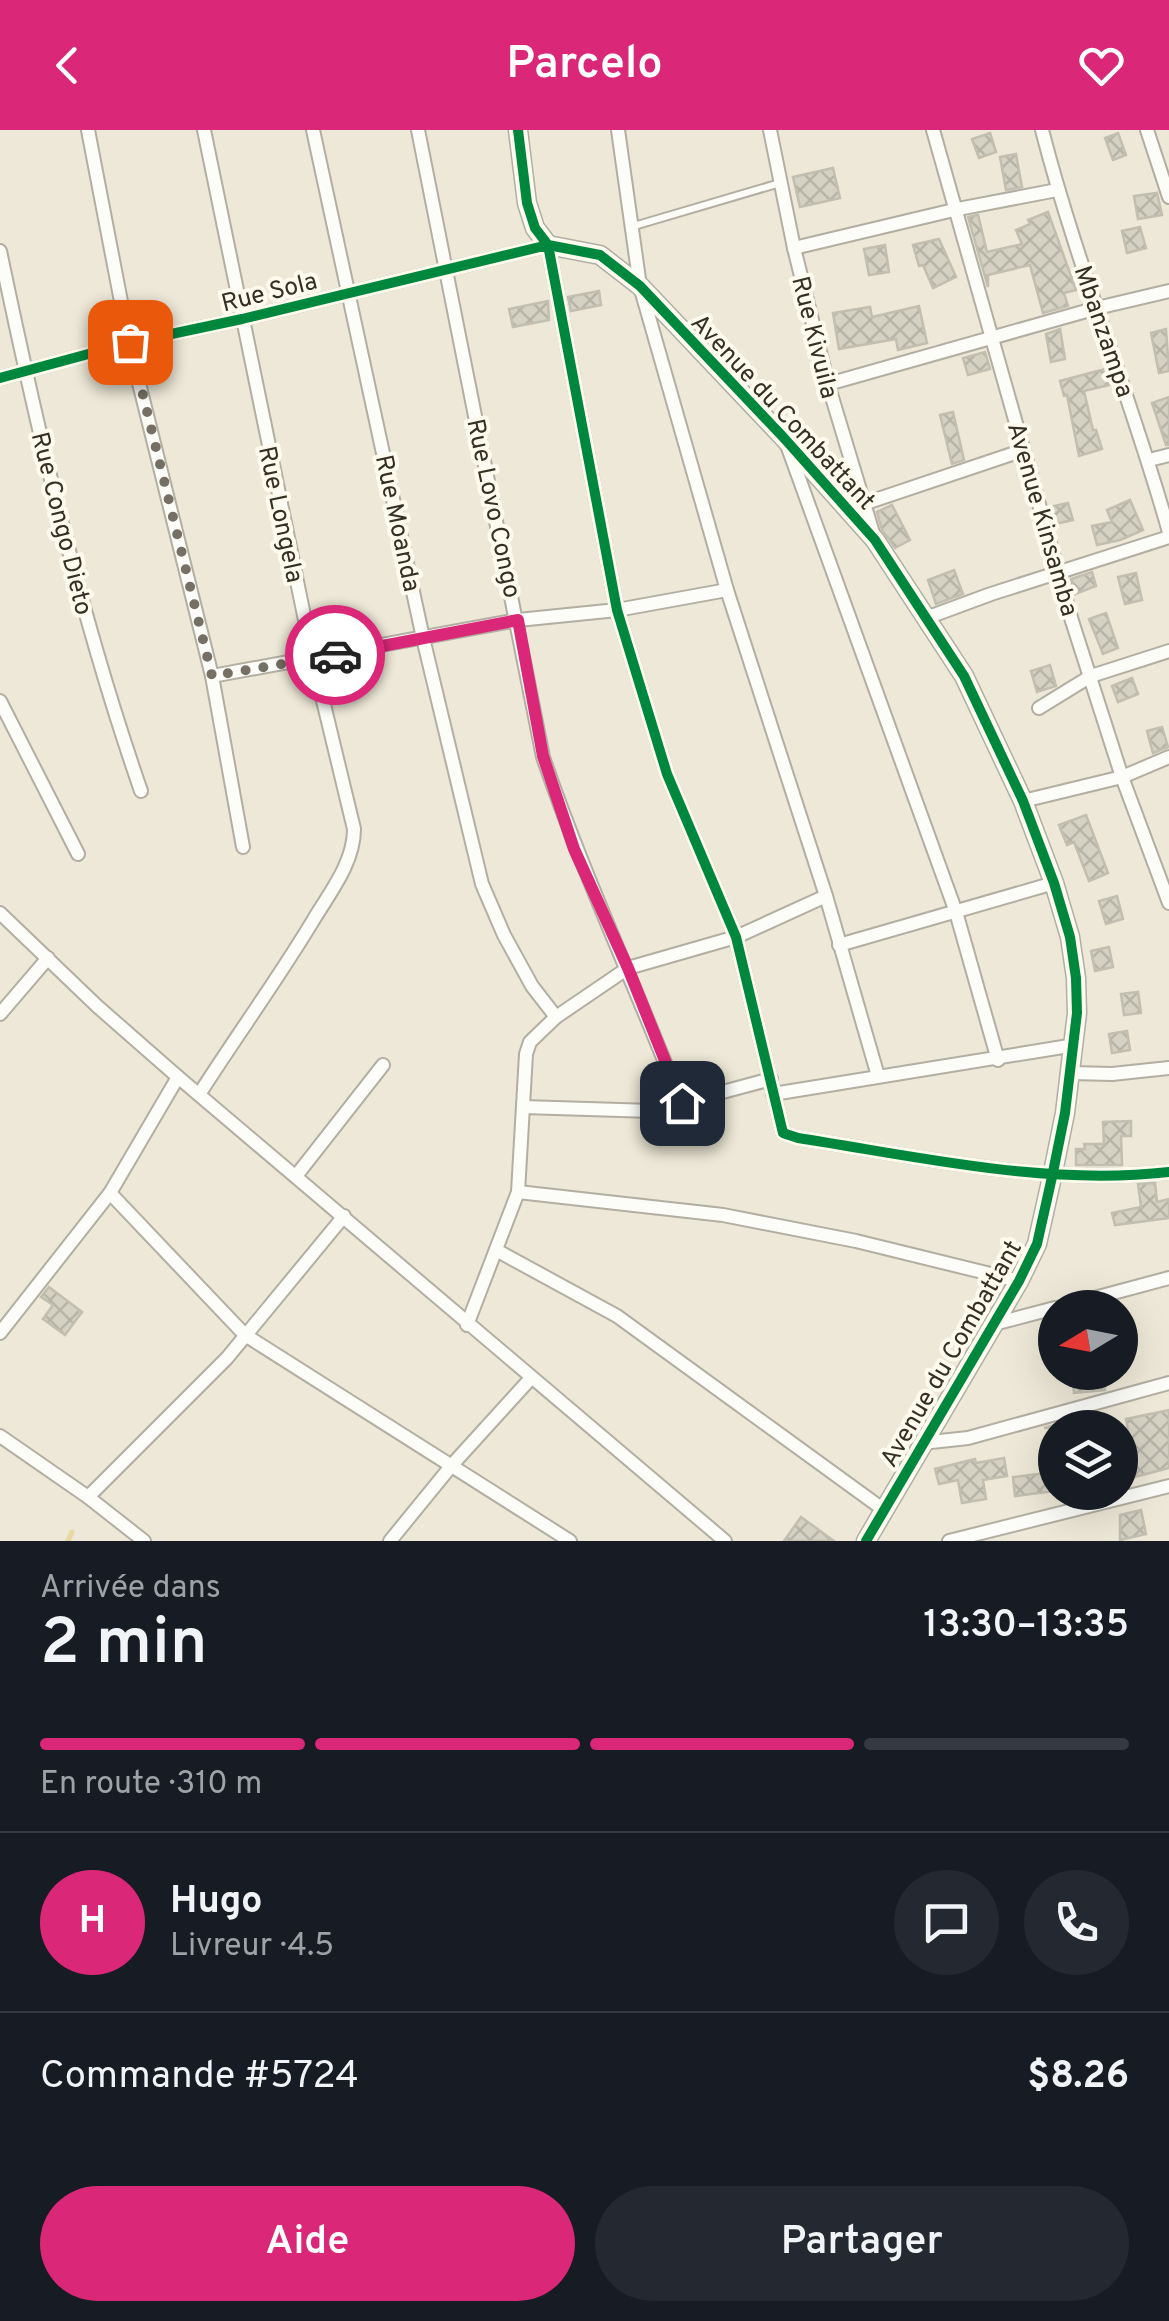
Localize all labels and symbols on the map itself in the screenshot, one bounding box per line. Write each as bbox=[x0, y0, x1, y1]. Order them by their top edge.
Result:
street label: Mbanzampa bbox=[1065, 262, 1140, 402]
street label: Rue Sola bbox=[218, 267, 321, 321]
street label: Rue Kivuila bbox=[782, 273, 844, 402]
pin bbox=[88, 300, 173, 385]
street label: Avenue du Combattant bbox=[683, 308, 881, 518]
street label: Rue Lovo Congo bbox=[457, 416, 527, 601]
street label: Avenue Kinsamba bbox=[998, 419, 1084, 620]
street label: Rue Congo Dieto bbox=[22, 429, 98, 619]
street label: Rue Longela bbox=[249, 443, 309, 586]
street label: Rue Moanda bbox=[366, 452, 426, 595]
courier bbox=[285, 605, 385, 705]
pin bbox=[640, 1061, 725, 1146]
street label: Avenue du Combattant bbox=[875, 1235, 1031, 1474]
north arrow bbox=[1038, 1290, 1138, 1390]

